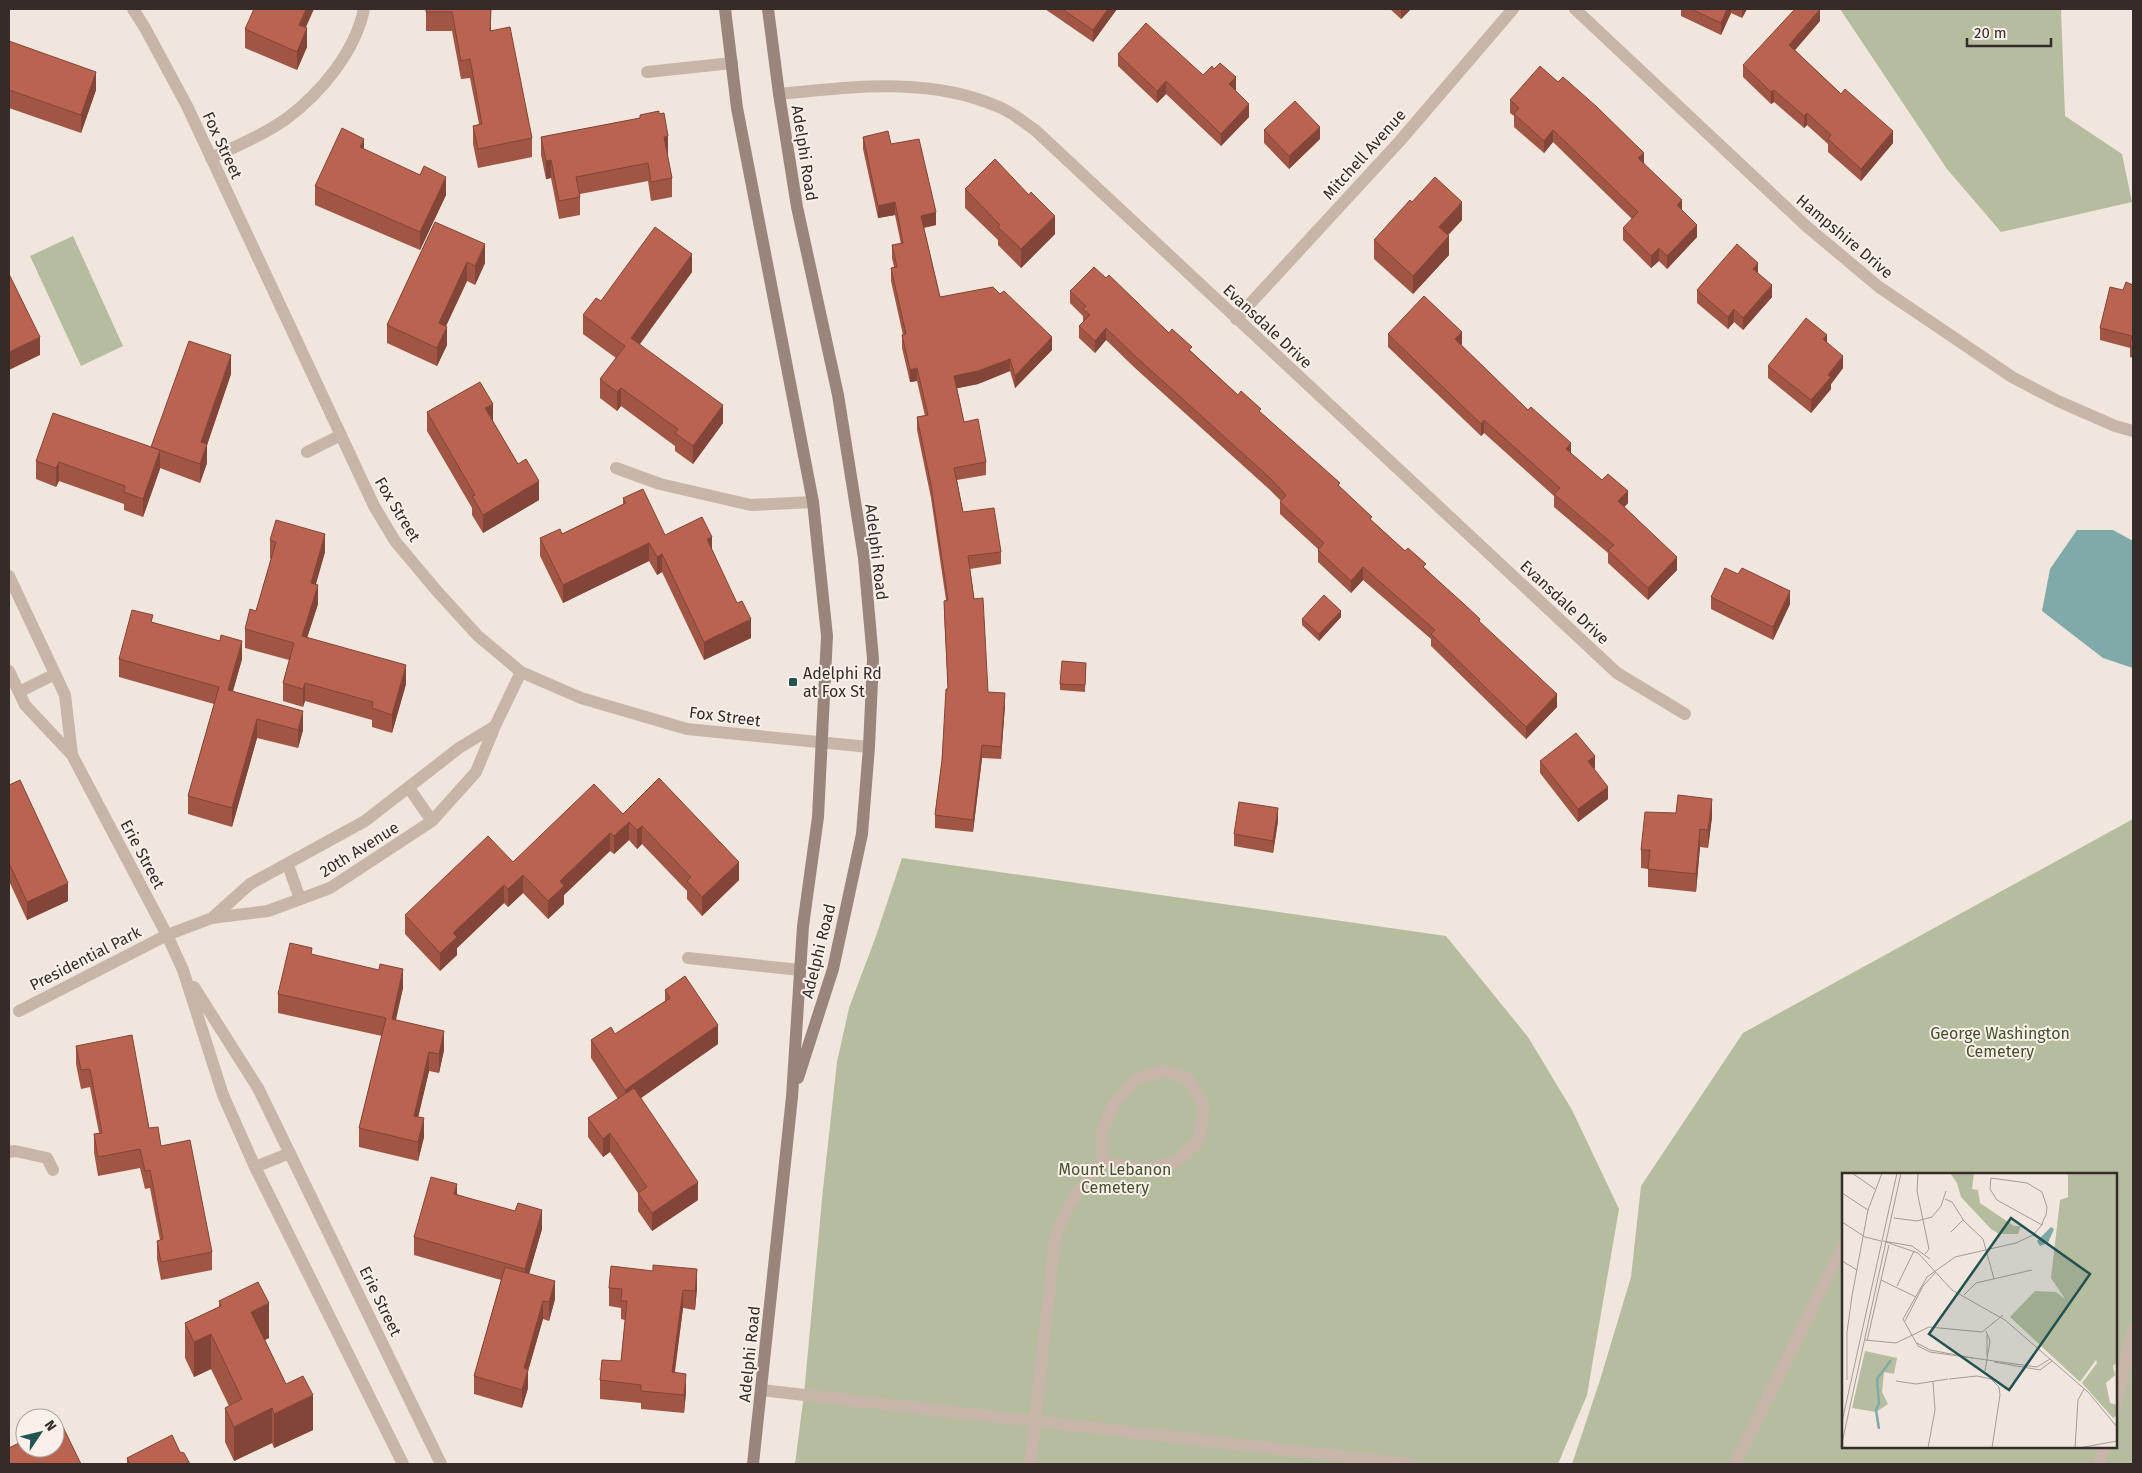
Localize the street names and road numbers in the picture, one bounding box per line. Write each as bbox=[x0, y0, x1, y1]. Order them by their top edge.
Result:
street label: Adelphi Road bbox=[788, 104, 821, 202]
street label: Mitchell Avenue bbox=[1319, 105, 1410, 203]
street label: Fox Street bbox=[199, 109, 246, 182]
street label: Hampshire Drive bbox=[1792, 190, 1897, 282]
street label: Evansdale Drive bbox=[1219, 280, 1316, 372]
street label: Fox Street bbox=[371, 474, 424, 545]
street label: Adelphi Road bbox=[861, 503, 892, 601]
street label: Evansdale Drive bbox=[1516, 556, 1613, 648]
street label: Fox Street bbox=[688, 703, 762, 730]
street label: Erie Street bbox=[116, 816, 169, 892]
street label: 20th Avenue bbox=[316, 818, 402, 881]
street label: Adelphi Road bbox=[798, 902, 839, 1000]
street label: Presidential Park bbox=[26, 922, 145, 995]
street label: Erie Street bbox=[355, 1263, 406, 1339]
street label: Adelphi Road bbox=[735, 1305, 764, 1403]

